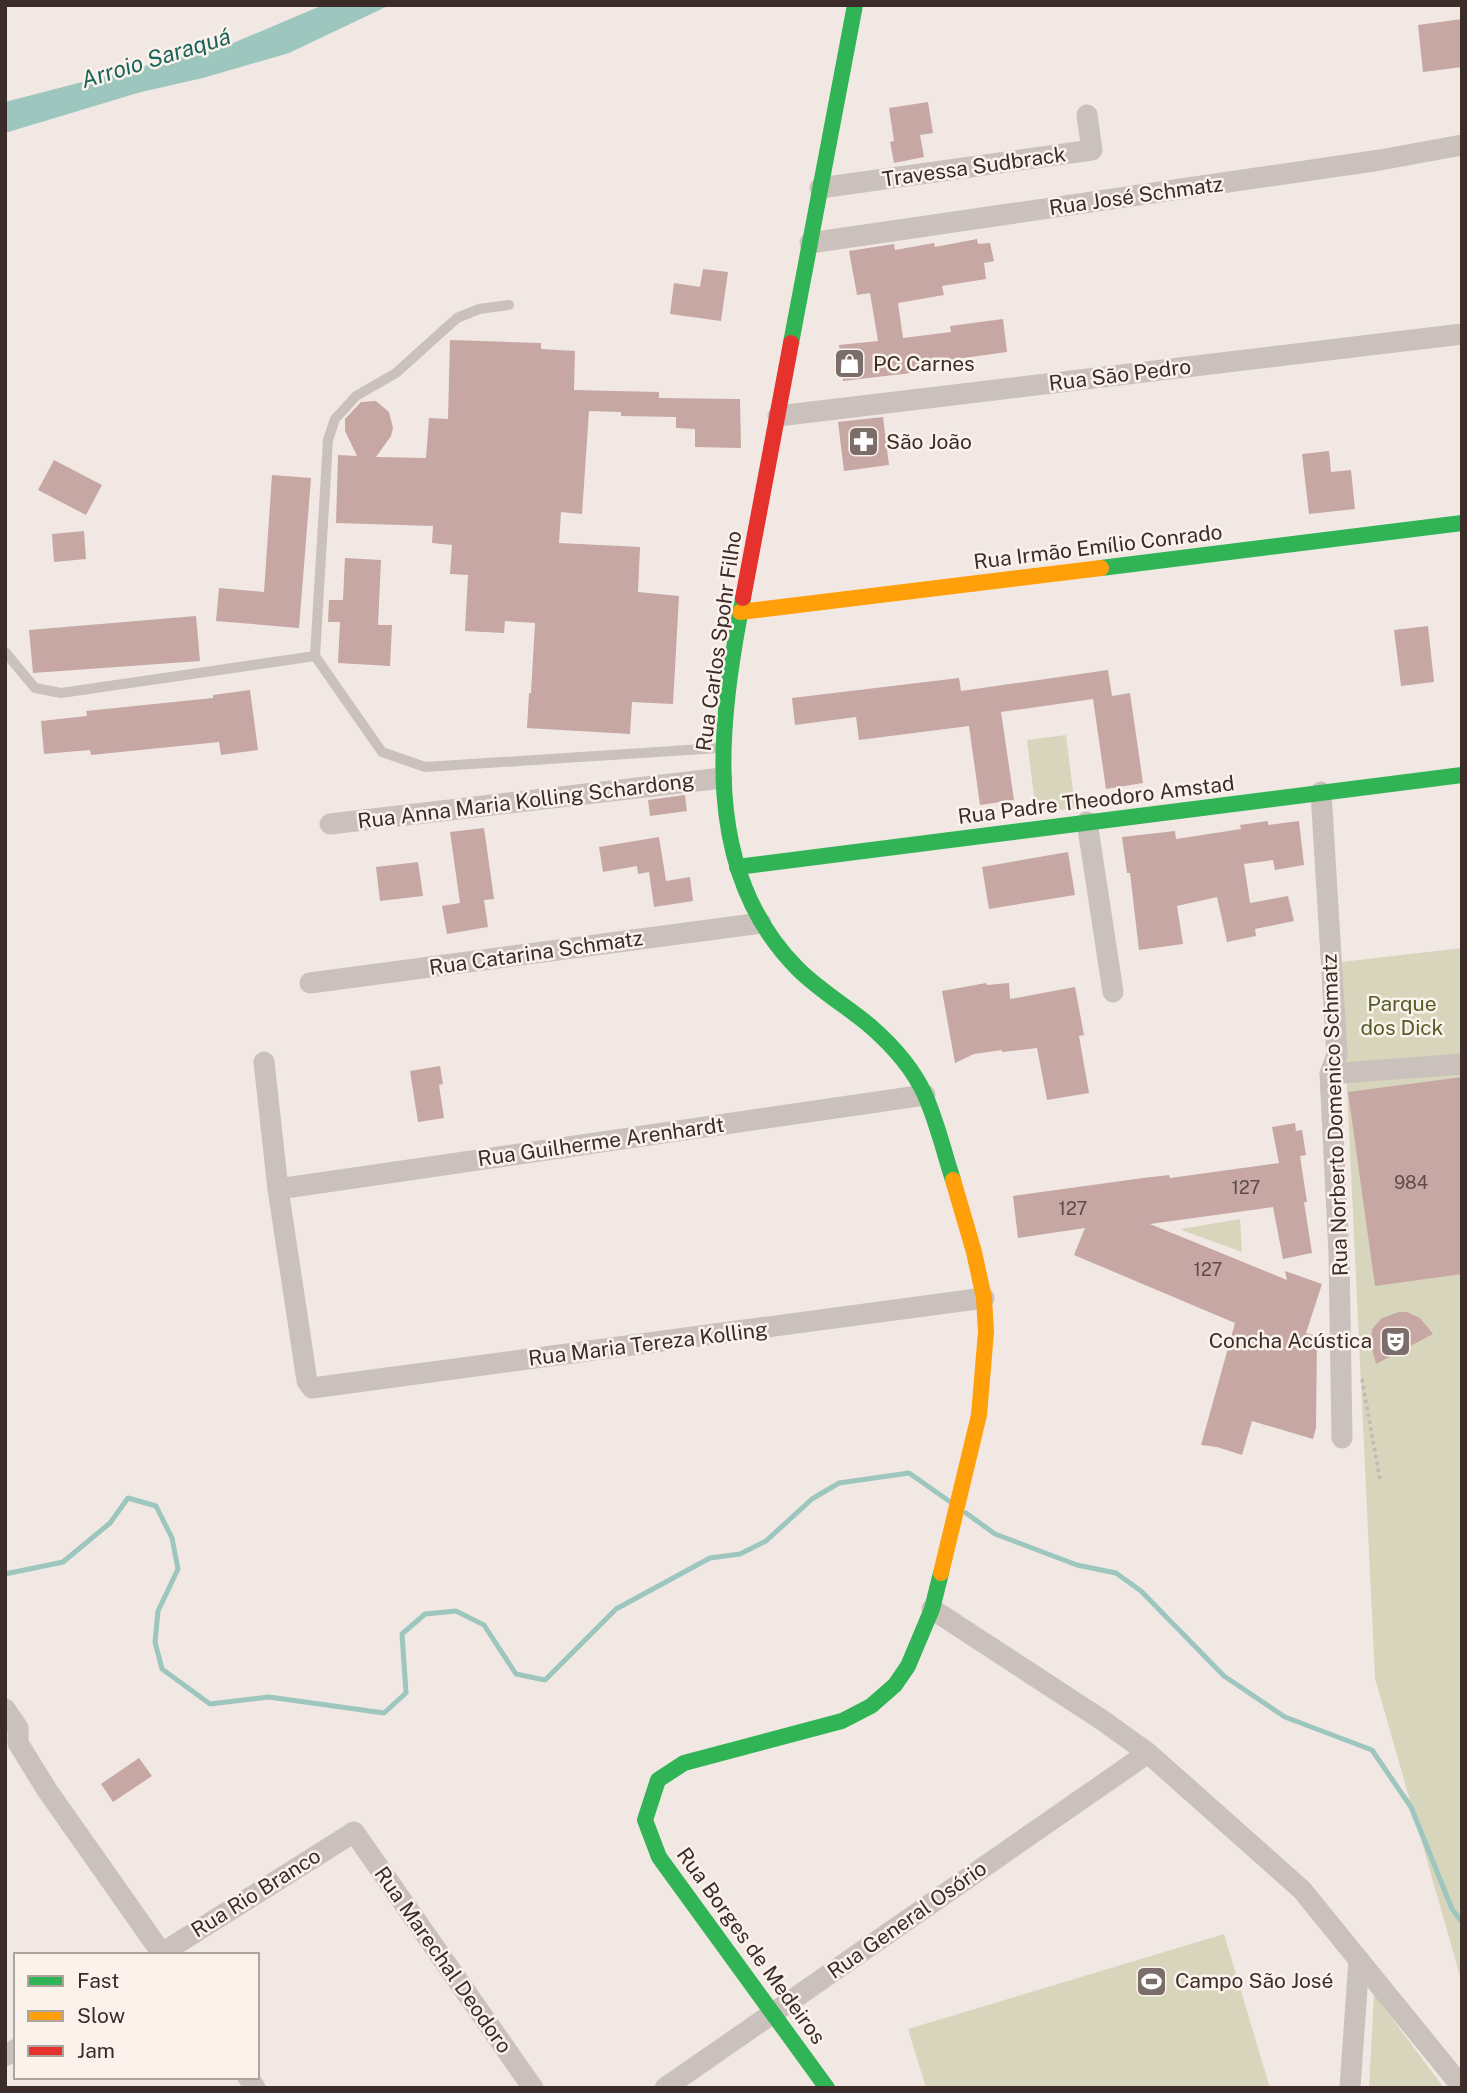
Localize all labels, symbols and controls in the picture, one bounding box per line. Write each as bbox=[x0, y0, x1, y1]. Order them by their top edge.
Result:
water label: Arroio Saraquá bbox=[78, 22, 234, 93]
street label: Travessa Sudbrack bbox=[881, 141, 1067, 192]
street label: Rua José Schmatz bbox=[1047, 171, 1224, 220]
shop icon: PC Carnes bbox=[833, 347, 867, 381]
place label: PC Carnes bbox=[873, 351, 975, 376]
street label: Rua São Pedro bbox=[1047, 353, 1192, 396]
pharmacy icon: São João bbox=[846, 425, 880, 459]
place label: São João bbox=[886, 429, 972, 454]
street label: Rua Irmão Emílio Conrado bbox=[972, 519, 1224, 574]
street label: Rua Carlos Spohr Filho bbox=[691, 529, 746, 753]
street label: Rua Anna Maria Kolling Schardong bbox=[356, 767, 696, 834]
street label: Rua Padre Theodoro Amstad bbox=[956, 770, 1236, 829]
street label: Rua Catarina Schmatz bbox=[428, 925, 644, 980]
street label: Rua Norberto Domenico Schmatz bbox=[1316, 953, 1353, 1277]
park label: Parque dos Dick bbox=[1361, 991, 1444, 1040]
street label: Rua Guilherme Arenhardt bbox=[476, 1112, 726, 1171]
house number: 984 bbox=[1394, 1172, 1428, 1193]
house number: 127 bbox=[1232, 1177, 1260, 1198]
house number: 127 bbox=[1059, 1198, 1087, 1219]
house number: 127 bbox=[1194, 1259, 1222, 1280]
street label: Rua Maria Tereza Kolling bbox=[527, 1316, 769, 1371]
theatre icon: Concha Acústica bbox=[1378, 1324, 1412, 1358]
place label: Concha Acústica bbox=[1209, 1328, 1372, 1353]
street label: Rua Rio Branco bbox=[186, 1843, 325, 1942]
street label: Rua Borges de Medeiros bbox=[672, 1843, 831, 2049]
street label: Rua General Osório bbox=[822, 1855, 991, 1984]
street label: Rua Marechal Deodoro bbox=[369, 1862, 517, 2058]
legend bbox=[14, 1953, 259, 2079]
sports icon: Campo São José bbox=[1135, 1964, 1169, 1998]
text: Fast bbox=[77, 1968, 119, 1993]
place label: Campo São José bbox=[1175, 1968, 1333, 1993]
text: Slow bbox=[77, 2003, 125, 2028]
text: Jam bbox=[77, 2038, 115, 2063]

